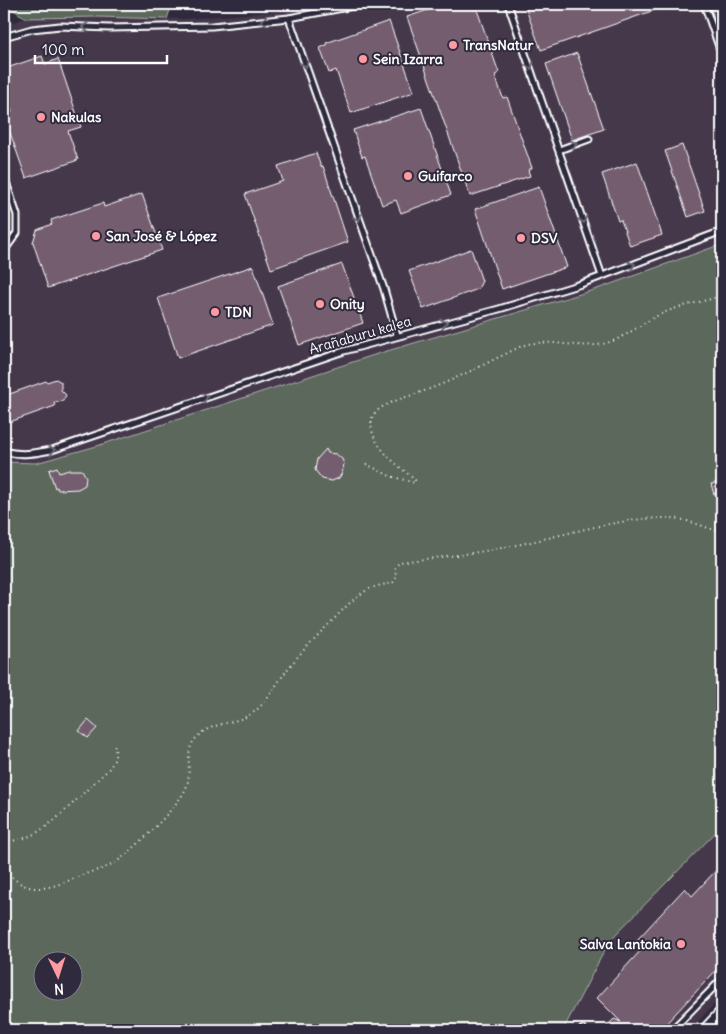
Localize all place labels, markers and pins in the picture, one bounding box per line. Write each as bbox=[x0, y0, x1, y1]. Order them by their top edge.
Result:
place label: TransNatur bbox=[463, 36, 534, 54]
marker: TransNatur bbox=[447, 39, 459, 51]
place label: Sein Izarra bbox=[373, 50, 443, 68]
marker: Sein Izarra bbox=[357, 53, 369, 65]
place label: Nakulas bbox=[51, 108, 102, 126]
marker: Nakulas bbox=[35, 111, 47, 123]
place label: Guifarco bbox=[418, 167, 472, 185]
marker: Guifarco bbox=[402, 170, 414, 182]
place label: San José & López bbox=[106, 227, 217, 245]
place label: DSV bbox=[531, 229, 558, 247]
marker: San José & López bbox=[90, 230, 102, 242]
marker: DSV bbox=[515, 232, 527, 244]
place label: Onity bbox=[330, 295, 365, 313]
marker: Onity bbox=[314, 298, 326, 310]
place label: TDN bbox=[225, 303, 252, 321]
marker: TDN bbox=[209, 306, 221, 318]
place label: Salva Lantokia bbox=[580, 935, 671, 953]
marker: Salva Lantokia bbox=[675, 938, 687, 950]

